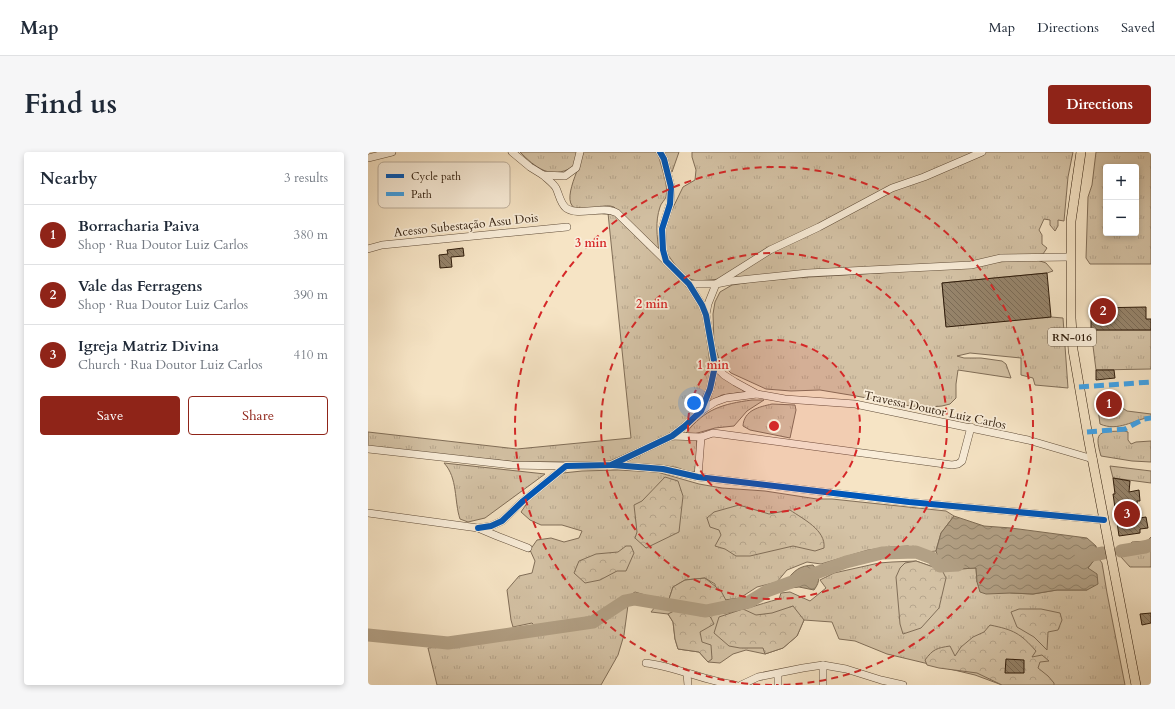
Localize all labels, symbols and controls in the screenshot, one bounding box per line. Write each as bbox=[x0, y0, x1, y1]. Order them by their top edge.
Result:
text: Map bbox=[20, 15, 59, 41]
text: Map bbox=[989, 18, 1015, 37]
text: Directions bbox=[1037, 18, 1099, 37]
text: Saved bbox=[1121, 18, 1155, 37]
text: Find us bbox=[24, 85, 117, 123]
button: Directions bbox=[1048, 85, 1151, 124]
legend bbox=[378, 162, 510, 208]
map controls bbox=[1103, 164, 1139, 236]
button: + bbox=[1103, 164, 1139, 200]
text: Nearby bbox=[40, 167, 97, 190]
text: 3 results bbox=[284, 169, 328, 187]
text: Cycle path bbox=[411, 169, 461, 184]
text: Path bbox=[411, 187, 432, 202]
button: − bbox=[1103, 200, 1139, 236]
street label: Acesso Subestação Assu Dois bbox=[393, 209, 539, 241]
text: Borracharia Paiva bbox=[78, 216, 199, 236]
text: 1 bbox=[50, 226, 56, 244]
text: 380 m bbox=[294, 226, 328, 244]
text: 3 min bbox=[575, 235, 607, 251]
text: Shop · Rua Doutor Luiz Carlos bbox=[78, 236, 248, 254]
text: Vale das Ferragens bbox=[78, 276, 202, 296]
text: 2 bbox=[50, 286, 56, 304]
text: 390 m bbox=[294, 286, 328, 304]
text: Shop · Rua Doutor Luiz Carlos bbox=[78, 296, 248, 314]
text: 2 min bbox=[636, 296, 668, 312]
pin: 2 bbox=[1090, 296, 1116, 326]
road number: RN-016 bbox=[1048, 328, 1096, 346]
text: Igreja Matriz Divina bbox=[78, 336, 219, 356]
text: 3 bbox=[50, 346, 56, 364]
text: 410 m bbox=[294, 346, 328, 364]
text: Church · Rua Doutor Luiz Carlos bbox=[78, 356, 263, 374]
text: 1 min bbox=[697, 357, 729, 373]
street label: Travessa Doutor Luiz Carlos bbox=[862, 387, 1008, 433]
pin: 1 bbox=[1096, 389, 1122, 419]
your location bbox=[684, 393, 704, 413]
button: Save bbox=[40, 396, 180, 435]
button: Share bbox=[188, 396, 328, 435]
centre of rings bbox=[767, 419, 781, 433]
pin: 3 bbox=[1114, 499, 1140, 529]

